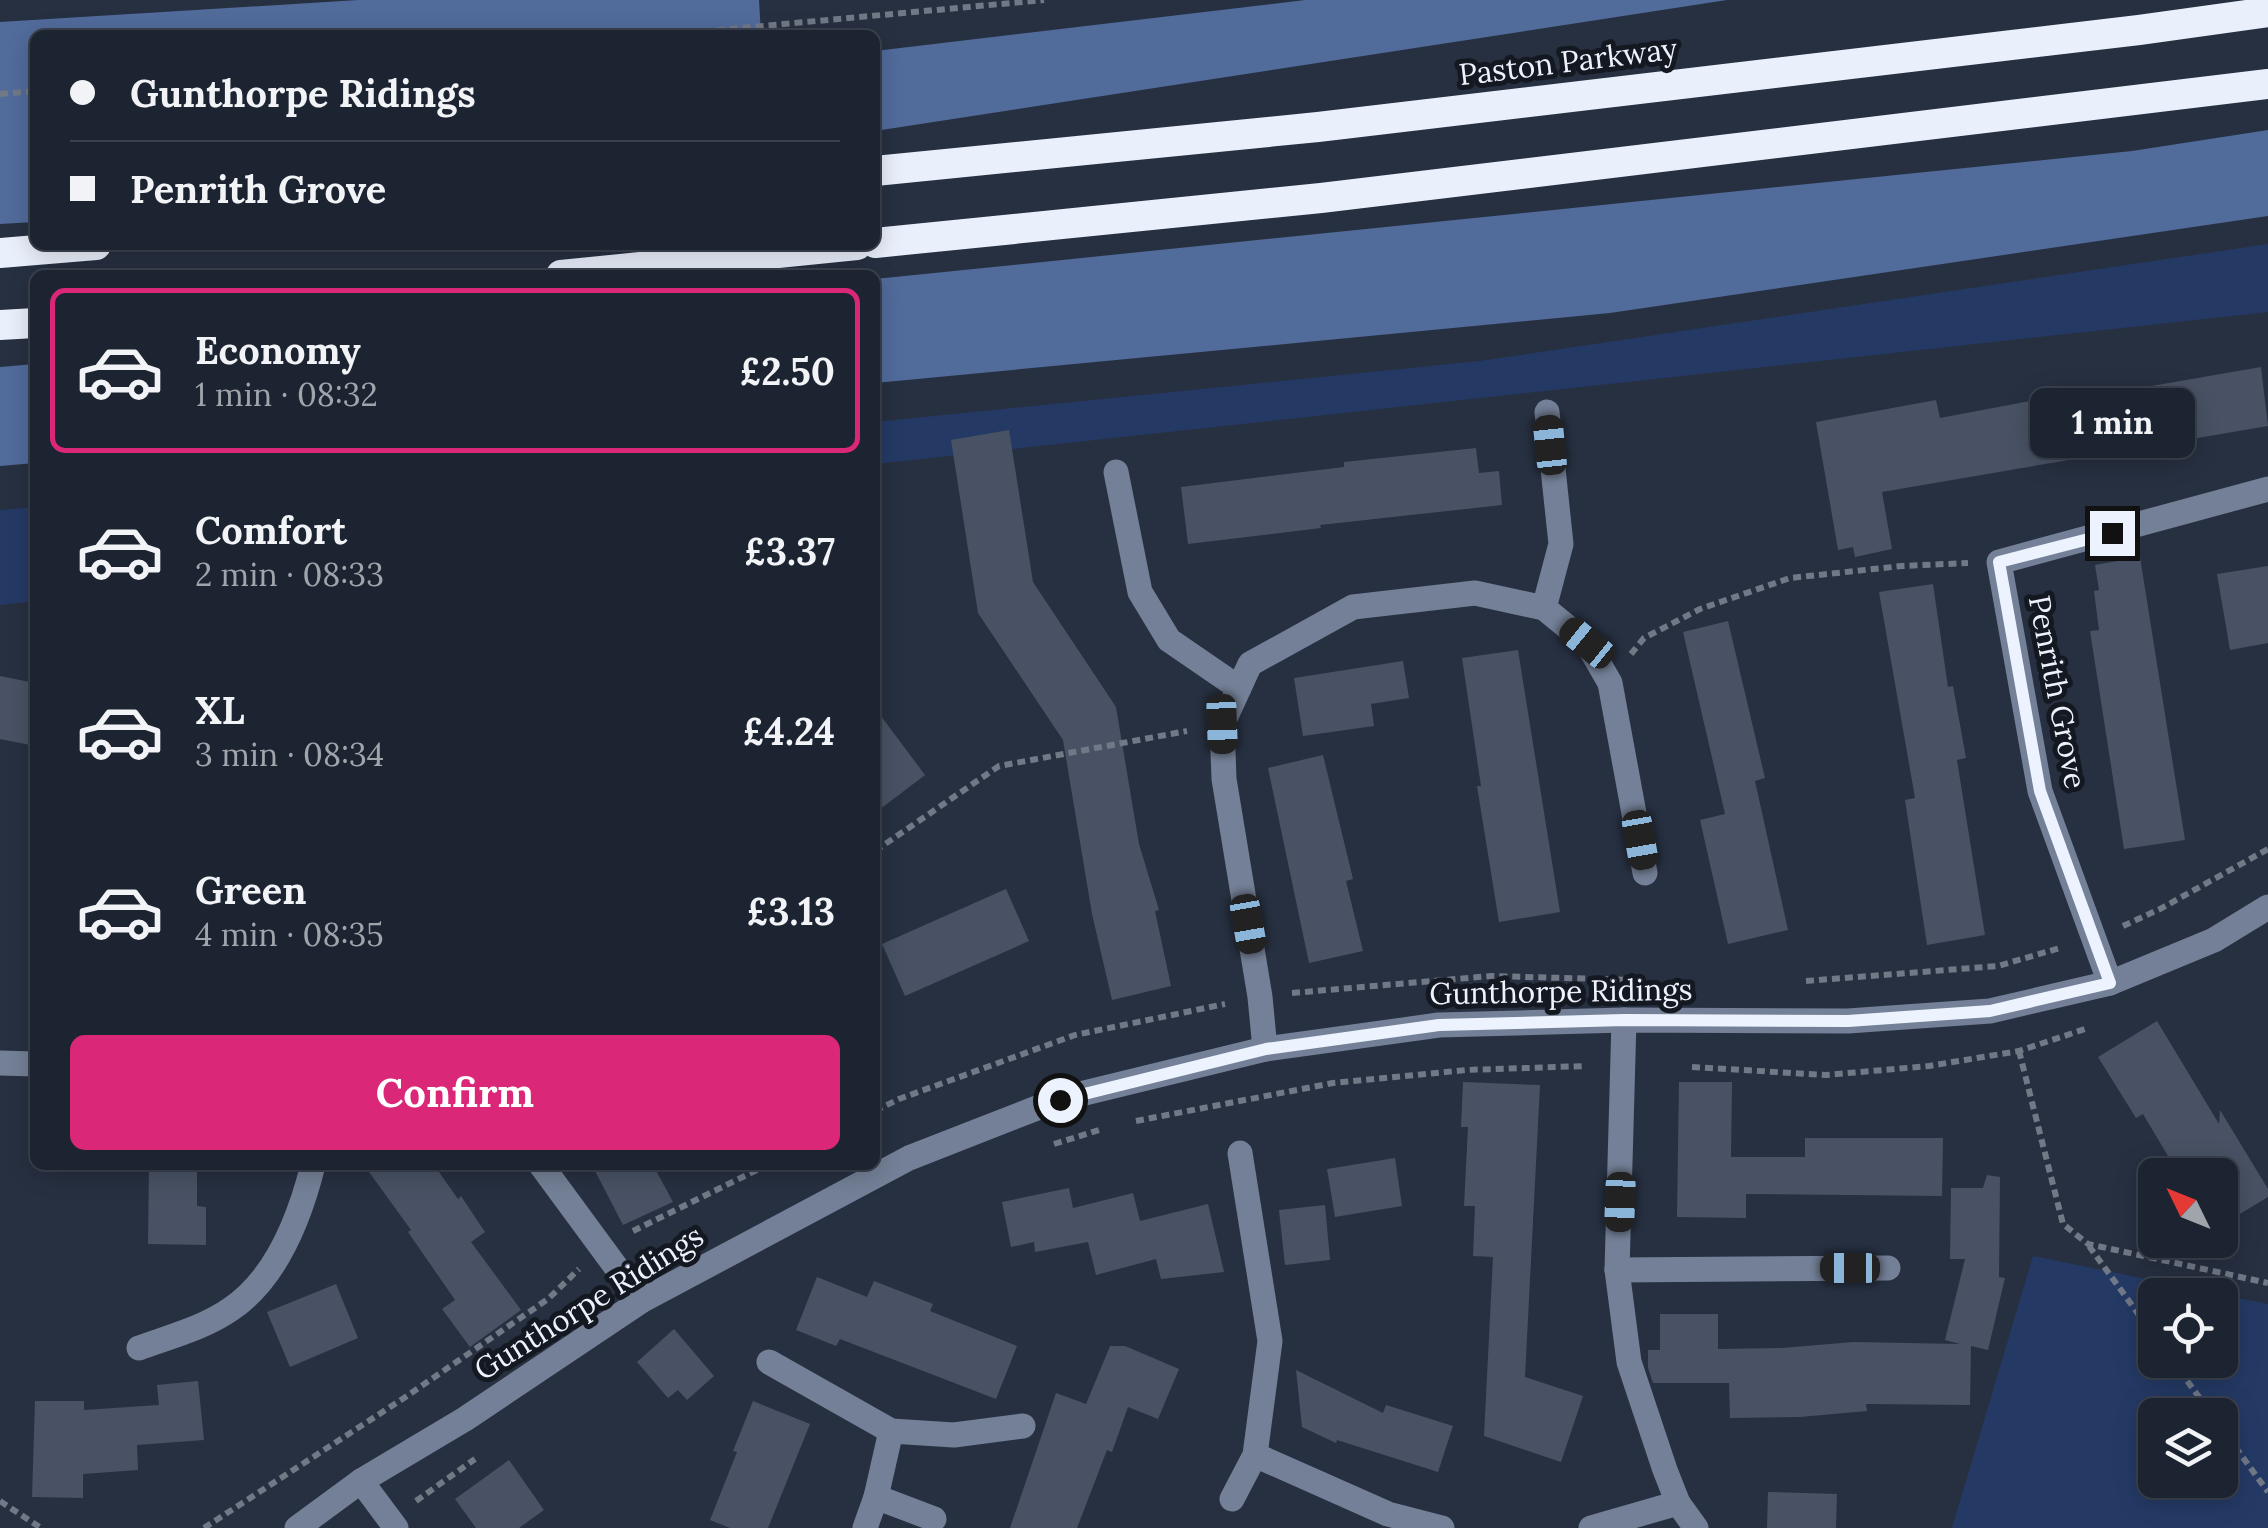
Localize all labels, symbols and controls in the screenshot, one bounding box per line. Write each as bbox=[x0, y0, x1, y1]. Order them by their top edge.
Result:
street label: Paston Parkway bbox=[1456, 29, 1680, 94]
text: Gunthorpe Ridings bbox=[130, 69, 476, 117]
text: Penrith Grove bbox=[130, 165, 386, 213]
icon: car bbox=[75, 326, 165, 416]
text: Economy bbox=[195, 326, 361, 374]
text: £2.50 bbox=[739, 347, 835, 395]
text: 1 min · 08:32 bbox=[195, 374, 378, 415]
callout: 1 min bbox=[2030, 388, 2194, 458]
text: 1 min bbox=[2072, 402, 2153, 443]
car bbox=[1532, 414, 1568, 476]
icon: car bbox=[75, 506, 165, 596]
text: Comfort bbox=[195, 506, 347, 554]
route end bbox=[2090, 511, 2135, 556]
text: £3.37 bbox=[744, 527, 835, 575]
text: 2 min · 08:33 bbox=[195, 554, 384, 595]
street label: Penrith Grove bbox=[2021, 592, 2095, 792]
car bbox=[1554, 612, 1620, 674]
icon: car bbox=[75, 686, 165, 776]
text: XL bbox=[195, 686, 245, 734]
car bbox=[1206, 693, 1238, 755]
text: £4.24 bbox=[743, 707, 835, 755]
text: 3 min · 08:34 bbox=[195, 734, 384, 775]
car bbox=[1620, 808, 1660, 872]
icon: car bbox=[75, 866, 165, 956]
text: Green bbox=[195, 866, 307, 914]
text: £3.13 bbox=[746, 887, 835, 935]
car bbox=[1228, 892, 1268, 956]
text: 4 min · 08:35 bbox=[195, 914, 384, 955]
street label: Gunthorpe Ridings bbox=[1429, 970, 1693, 1013]
button: Confirm bbox=[70, 1035, 840, 1150]
route start bbox=[1038, 1078, 1083, 1123]
north arrow bbox=[2138, 1158, 2238, 1258]
map controls bbox=[2138, 1158, 2238, 1498]
car bbox=[1604, 1171, 1636, 1233]
street label: Gunthorpe Ridings bbox=[467, 1216, 711, 1389]
car bbox=[1820, 1253, 1880, 1283]
button: locate bbox=[2138, 1278, 2238, 1378]
button: layers bbox=[2138, 1398, 2238, 1498]

